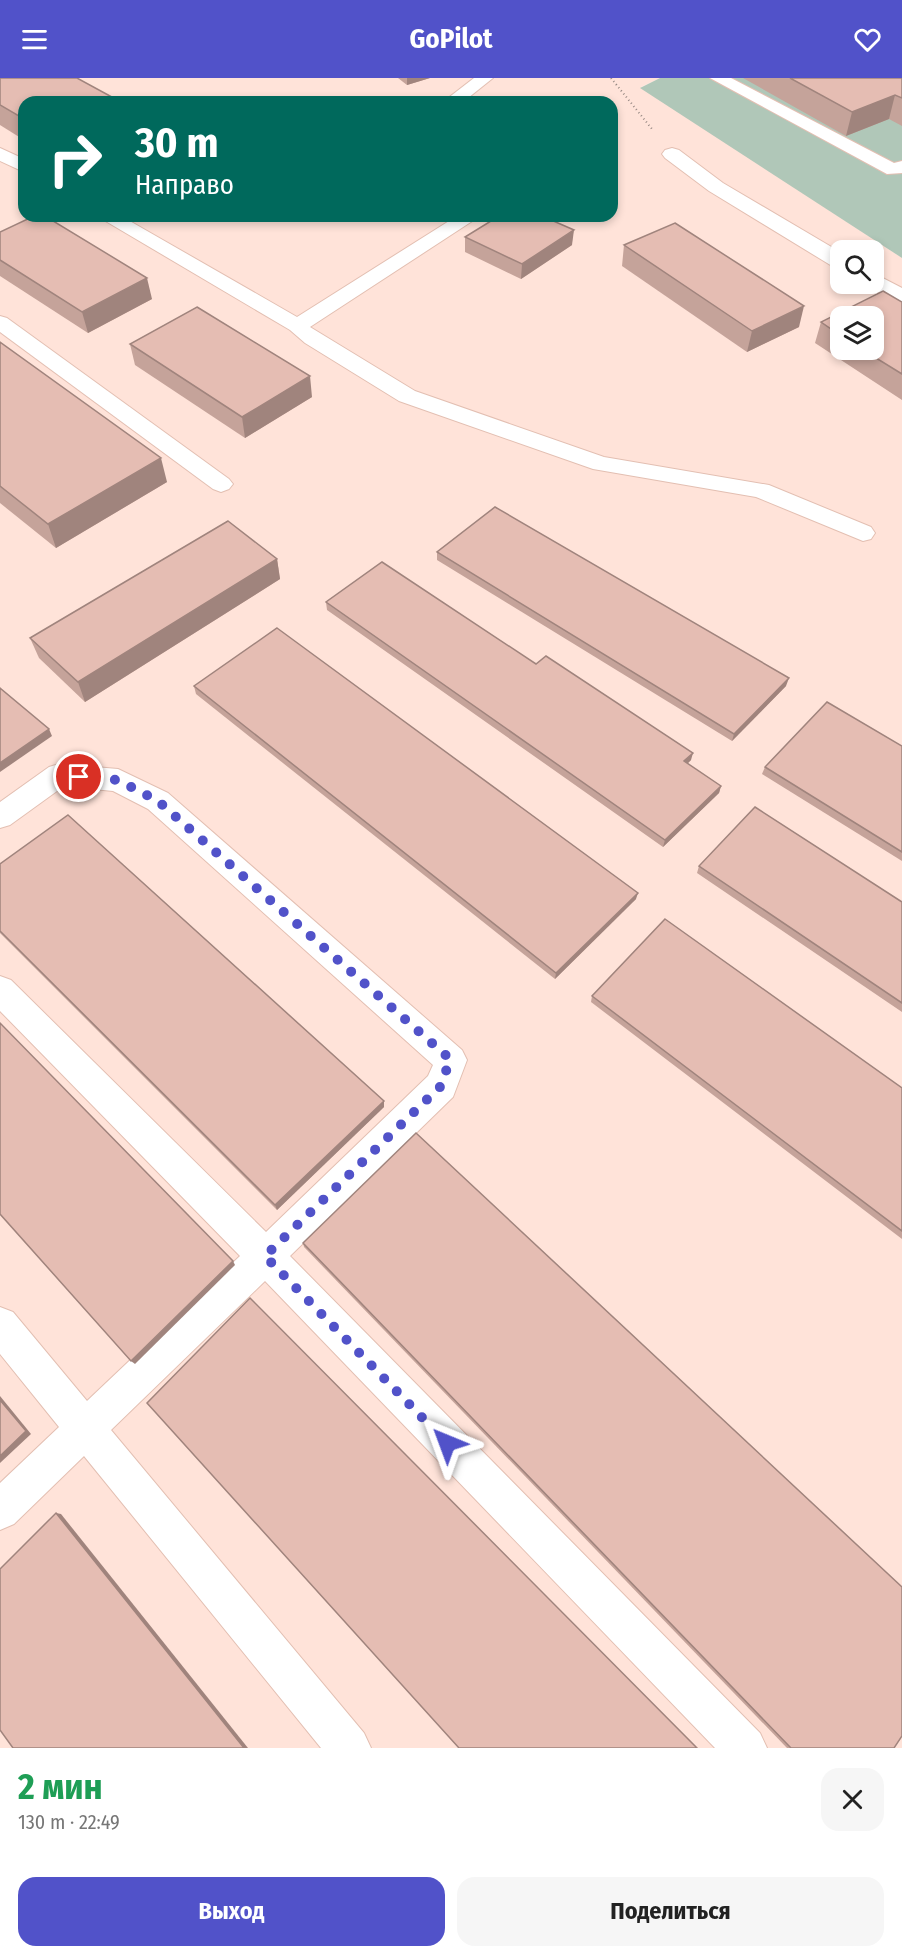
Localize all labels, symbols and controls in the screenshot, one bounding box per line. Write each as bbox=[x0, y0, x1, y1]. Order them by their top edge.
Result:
icon: menu bbox=[18, 23, 51, 56]
text: GoPilot bbox=[409, 23, 493, 55]
icon: heart bbox=[851, 23, 884, 56]
text: 30 m bbox=[135, 118, 219, 168]
icon: right bbox=[36, 120, 114, 198]
text: Направо bbox=[135, 169, 234, 201]
map controls bbox=[830, 240, 884, 360]
button: search bbox=[830, 240, 884, 294]
button: layers bbox=[830, 306, 884, 360]
pin bbox=[53, 751, 104, 802]
icon: arrive bbox=[62, 760, 95, 793]
position arrow bbox=[415, 1411, 479, 1475]
text: 2 мин bbox=[18, 1765, 103, 1809]
button: close bbox=[821, 1768, 884, 1831]
text: 130 m · 22:49 bbox=[18, 1810, 120, 1834]
button: Выход bbox=[18, 1877, 445, 1946]
button: Поделиться bbox=[457, 1877, 884, 1946]

